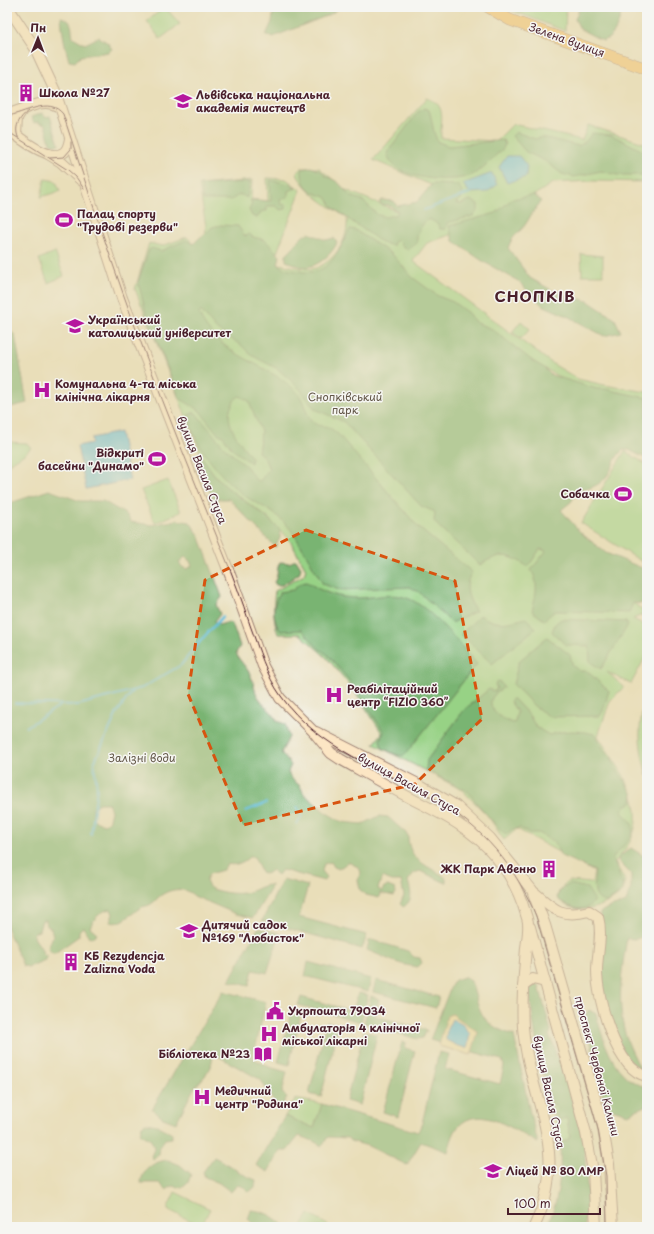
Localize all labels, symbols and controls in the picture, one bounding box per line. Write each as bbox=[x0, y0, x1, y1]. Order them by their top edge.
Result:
north arrow bbox=[18, 18, 58, 58]
street label: Зелена вулиця bbox=[527, 18, 607, 61]
text: Пн bbox=[30, 19, 46, 36]
building icon: Школа №27 bbox=[16, 83, 36, 103]
place label: Школа №27 bbox=[39, 84, 110, 101]
place label: Львівська національна академія мистецтв bbox=[196, 86, 331, 116]
school or university icon: Львівська національна академія мистецтв bbox=[173, 91, 193, 111]
place label: Палац спорту "Трудові резерви" bbox=[77, 205, 178, 235]
sports icon: Палац спорту "Трудові резерви" bbox=[54, 210, 74, 230]
district label: СНОПКІВ bbox=[495, 284, 575, 307]
place label: Український католицький університет bbox=[87, 311, 232, 341]
school or university icon: Український католицький університет bbox=[65, 316, 85, 336]
place label: Комунальна 4-та міська клінічна лікарня bbox=[55, 375, 197, 405]
hospital icon: Комунальна 4-та міська клінічна лікарня bbox=[32, 380, 52, 400]
park label: Снопківський парк bbox=[308, 388, 382, 418]
street label: вулиця Василя Стуса bbox=[173, 413, 232, 526]
place label: Відкриті басейни "Динамо" bbox=[38, 444, 145, 474]
sports icon: Відкриті басейни "Динамо" bbox=[147, 449, 167, 469]
sports icon: Собачка bbox=[613, 484, 633, 504]
place label: Собачка bbox=[560, 485, 610, 502]
place label: Реабілітаційний центр “FIZIO 360” bbox=[347, 680, 449, 710]
hospital icon: Реабілітаційний центр “FIZIO 360” bbox=[324, 685, 344, 705]
street label: вулиця Василя Стуса bbox=[355, 748, 464, 819]
park label: Залізні води bbox=[107, 749, 176, 766]
building icon: ЖК Парк Авеню bbox=[539, 859, 559, 879]
place label: ЖК Парк Авеню bbox=[440, 860, 536, 877]
place label: Дитячий садок №169 "Любисток" bbox=[201, 916, 304, 946]
school or university icon: Дитячий садок №169 "Любисток" bbox=[179, 921, 199, 941]
place label: КБ Rezydencja Zalizna Voda bbox=[84, 947, 165, 977]
building icon: КБ Rezydencja Zalizna Voda bbox=[61, 952, 81, 972]
street label: проспект Червоної Калини bbox=[571, 994, 624, 1138]
public building icon: Укрпошта 79034 bbox=[265, 1001, 285, 1021]
place label: Укрпошта 79034 bbox=[287, 1002, 386, 1019]
place label: Амбулаторія 4 клінічної міської лікарні bbox=[282, 1019, 420, 1049]
hospital icon: Амбулаторія 4 клінічної міської лікарні bbox=[259, 1024, 279, 1044]
street label: вулиця Василя Стуса bbox=[529, 1034, 570, 1150]
library icon: Бібліотека №23 bbox=[253, 1044, 273, 1064]
place label: Бібліотека №23 bbox=[158, 1045, 250, 1062]
place label: Медичний центр "Родина" bbox=[215, 1082, 303, 1112]
hospital icon: Медичний центр "Родина" bbox=[192, 1087, 212, 1107]
school or university icon: Ліцей № 80 ЛМР bbox=[483, 1161, 503, 1181]
place label: Ліцей № 80 ЛМР bbox=[506, 1162, 604, 1179]
scale bar bbox=[508, 1190, 600, 1216]
text: 100 m bbox=[514, 1194, 551, 1212]

